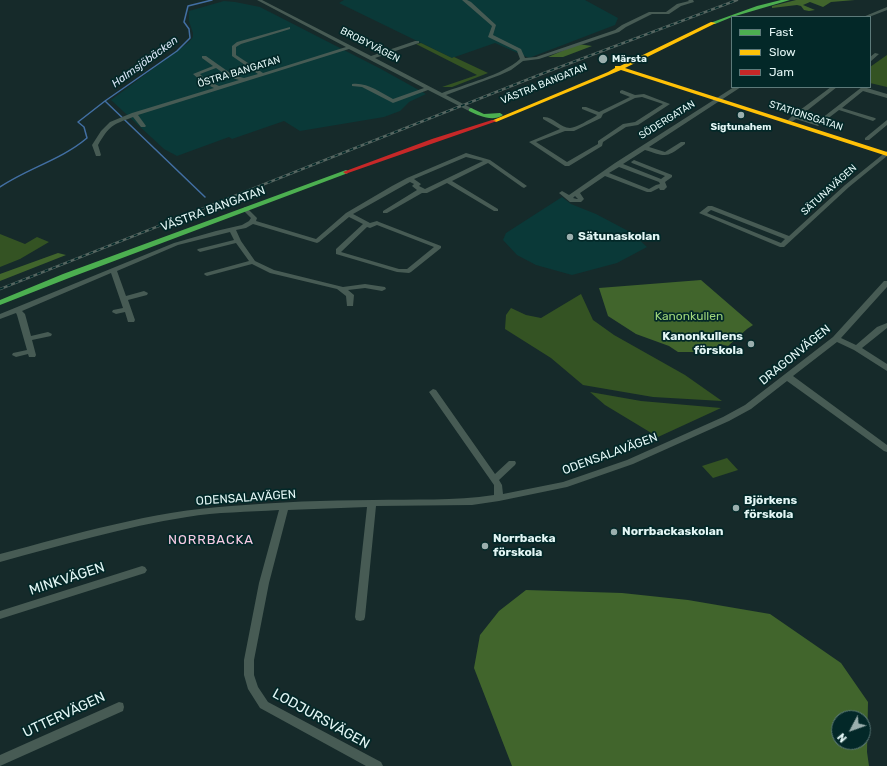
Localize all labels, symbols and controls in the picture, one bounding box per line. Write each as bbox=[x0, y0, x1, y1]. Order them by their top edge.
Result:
legend bbox=[731, 16, 871, 88]
street label: BROBYVÄGEN bbox=[338, 25, 402, 65]
text: Fast bbox=[769, 25, 793, 39]
water label: Halmsjöbäcken bbox=[109, 34, 181, 90]
text: Slow bbox=[769, 45, 796, 59]
marker: Märsta bbox=[597, 53, 609, 65]
place label: Märsta bbox=[612, 53, 647, 65]
street label: ÖSTRA BANGATAN bbox=[196, 54, 282, 90]
street label: VÄSTRA BANGATAN bbox=[499, 61, 589, 107]
text: Jam bbox=[769, 65, 794, 79]
street label: SÖDERGATAN bbox=[637, 98, 697, 142]
street label: STATIONSGATAN bbox=[768, 98, 844, 134]
marker: Sigtunahem bbox=[736, 110, 746, 120]
place label: Sigtunahem bbox=[711, 121, 771, 133]
street label: SÄTUNAVÄGEN bbox=[799, 162, 859, 218]
street label: VÄSTRA BANGATAN bbox=[159, 183, 267, 235]
place label: Sätunaskolan bbox=[578, 230, 660, 244]
marker: Sätunaskolan bbox=[565, 232, 575, 242]
park label: Kanonkullen bbox=[655, 310, 723, 324]
street label: DRAGONVÄGEN bbox=[756, 322, 834, 388]
place label: Kanonkullens förskola bbox=[662, 330, 743, 358]
marker: Kanonkullens förskola bbox=[746, 339, 756, 349]
street label: ODENSALAVÄGEN bbox=[560, 430, 660, 478]
street label: ODENSALAVÄGEN bbox=[195, 487, 297, 509]
place label: Björkens förskola bbox=[744, 494, 797, 522]
marker: Björkens förskola bbox=[731, 503, 741, 513]
place label: Norrbackaskolan bbox=[622, 525, 723, 539]
marker: Norrbackaskolan bbox=[609, 527, 619, 537]
district label: NORRBACKA bbox=[168, 532, 254, 548]
place label: Norrbacka förskola bbox=[493, 532, 556, 560]
marker: Norrbacka förskola bbox=[480, 541, 490, 551]
street label: MINKVÄGEN bbox=[27, 559, 107, 599]
street label: LODJURSVÄGEN bbox=[269, 685, 373, 753]
street label: UTTERVÄGEN bbox=[20, 689, 108, 741]
north arrow bbox=[831, 710, 871, 750]
text: N bbox=[835, 730, 850, 745]

